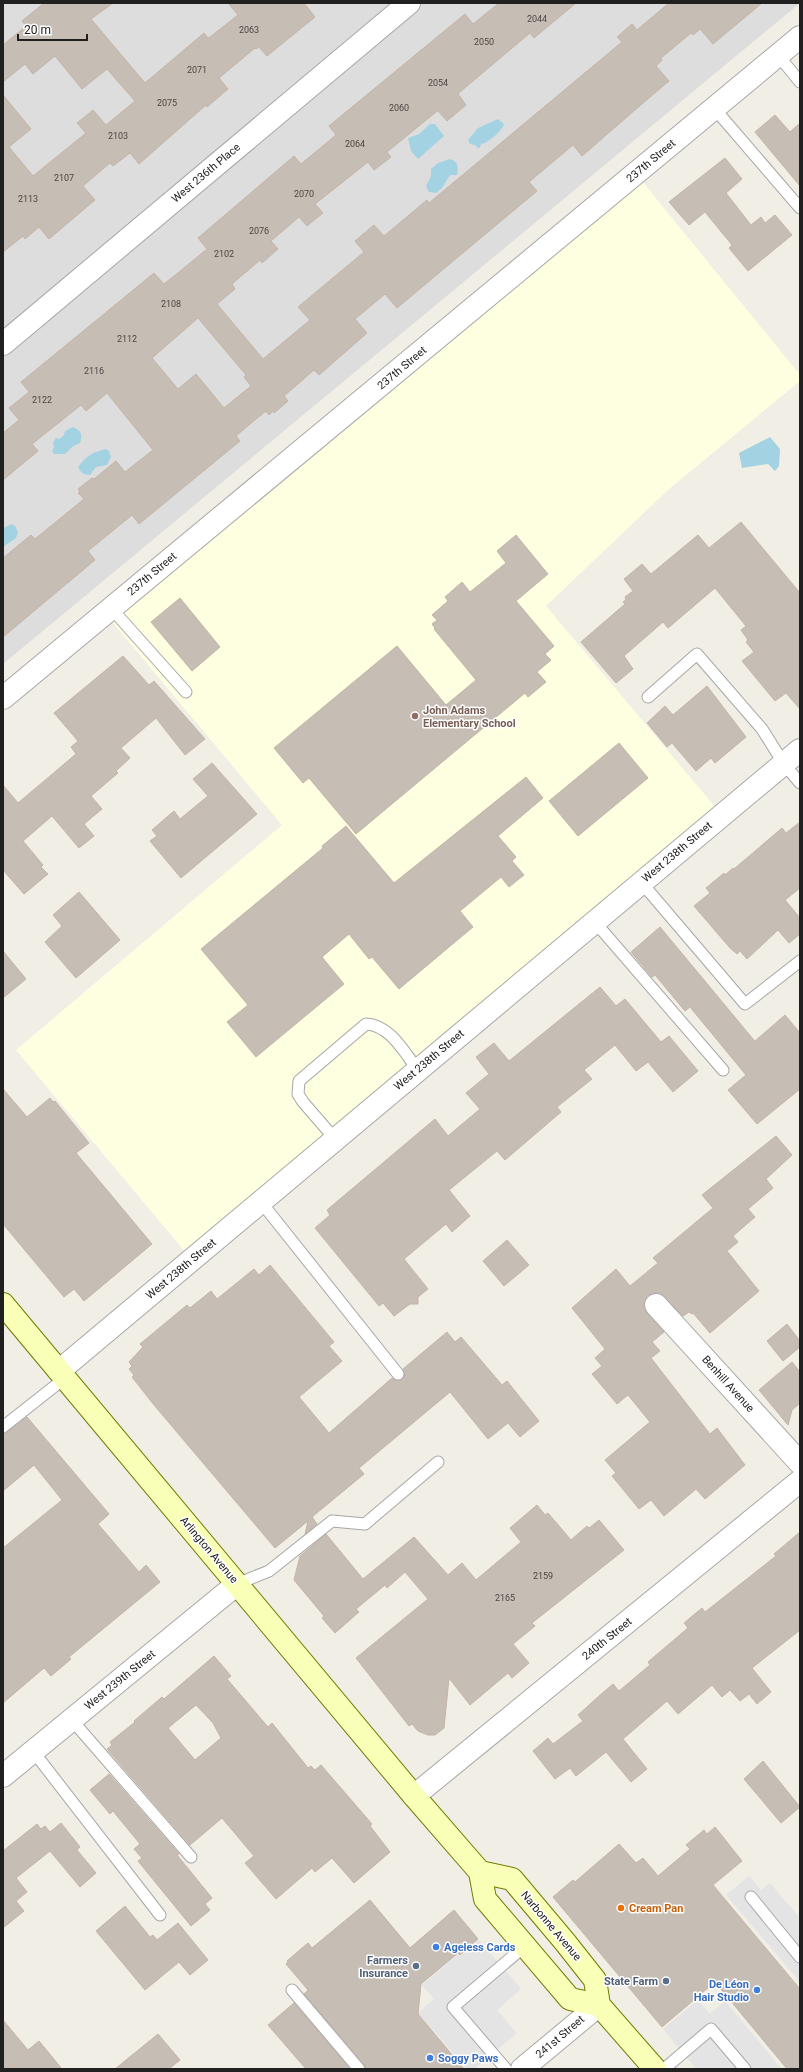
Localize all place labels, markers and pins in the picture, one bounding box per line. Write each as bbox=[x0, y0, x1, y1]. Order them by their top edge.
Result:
place label: John Adams Elementary School bbox=[423, 704, 516, 730]
marker: John Adams Elementary School bbox=[410, 711, 420, 721]
place label: Cream Pan bbox=[629, 1902, 683, 1915]
marker: Cream Pan bbox=[616, 1903, 626, 1913]
place label: Ageless Cards bbox=[444, 1941, 516, 1954]
marker: Ageless Cards bbox=[431, 1942, 441, 1952]
place label: Farmers Insurance bbox=[359, 1954, 408, 1980]
marker: Farmers Insurance bbox=[411, 1961, 421, 1971]
place label: State Farm bbox=[604, 1975, 658, 1988]
marker: State Farm bbox=[661, 1976, 671, 1986]
place label: De Léon Hair Studio bbox=[694, 1978, 749, 2004]
marker: De Léon Hair Studio bbox=[752, 1985, 762, 1995]
place label: Soggy Paws bbox=[438, 2052, 499, 2065]
marker: Soggy Paws bbox=[425, 2053, 435, 2063]

